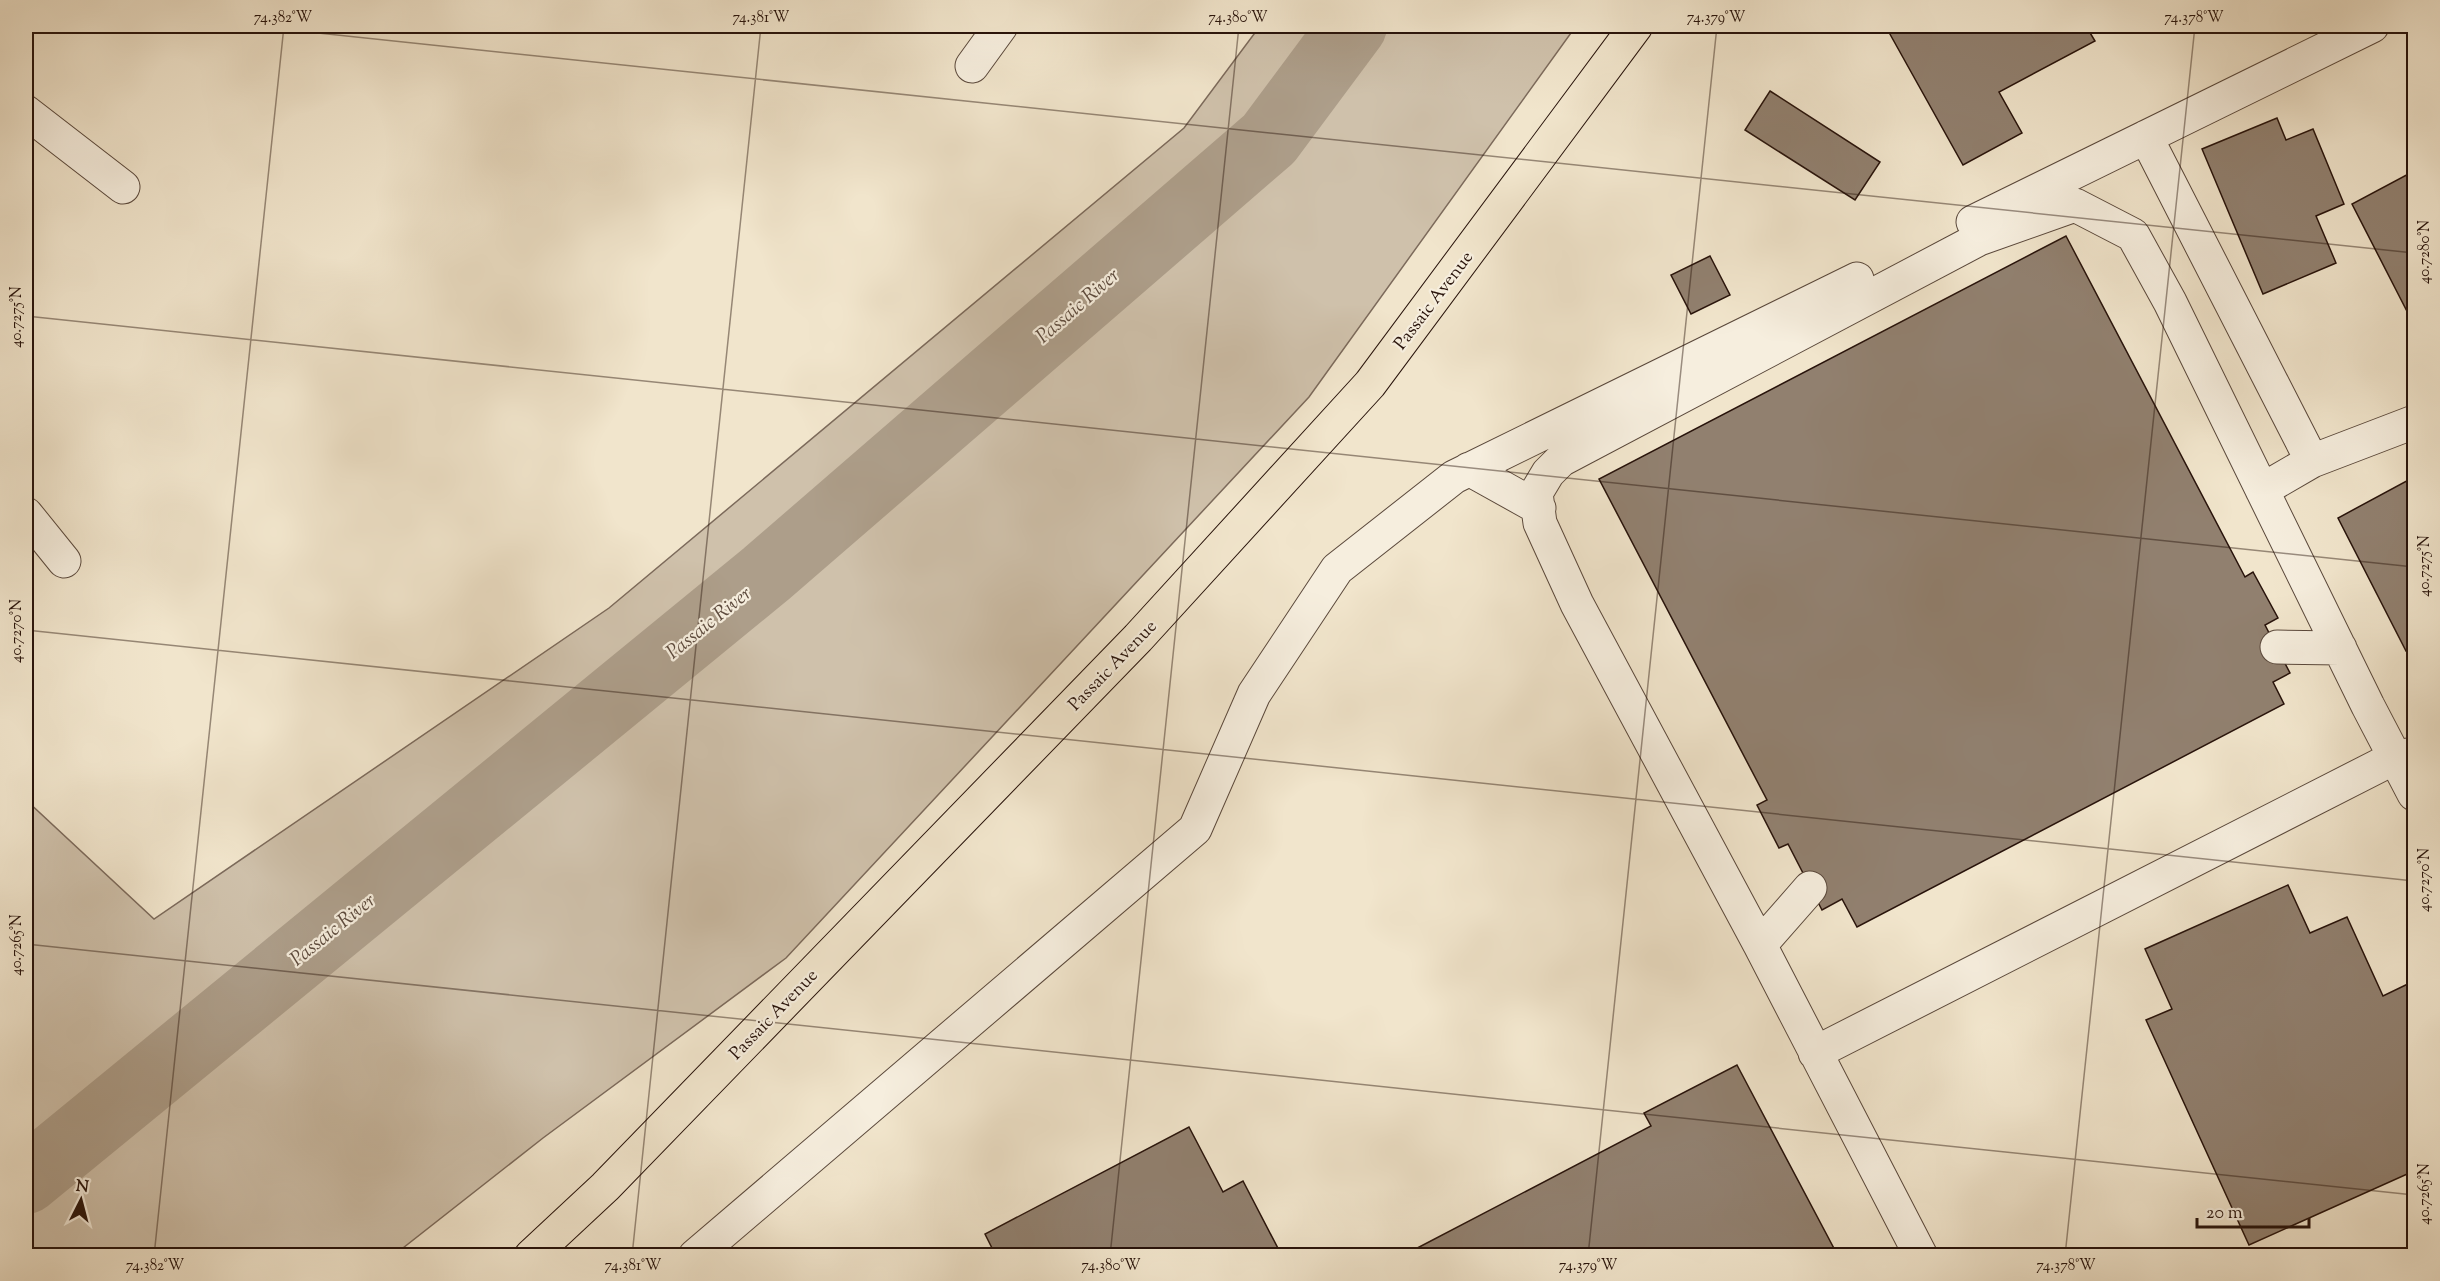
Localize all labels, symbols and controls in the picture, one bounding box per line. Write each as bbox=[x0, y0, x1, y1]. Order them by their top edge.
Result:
text: 74.382°W bbox=[254, 8, 313, 29]
text: 74.381°W bbox=[732, 8, 790, 29]
text: 74.380°W bbox=[1208, 8, 1268, 29]
text: 74.379°W bbox=[1687, 8, 1746, 29]
text: 74.378°W bbox=[2164, 8, 2224, 29]
text: 40.7280°N bbox=[2415, 220, 2436, 284]
street label: Passaic Avenue bbox=[1389, 246, 1480, 356]
water label: Passaic River bbox=[1031, 262, 1127, 351]
text: 40.7275°N bbox=[7, 286, 28, 348]
text: 40.7275°N bbox=[2415, 535, 2436, 597]
water label: Passaic River bbox=[661, 580, 758, 667]
text: 40.7270°N bbox=[7, 599, 28, 663]
street label: Passaic Avenue bbox=[1063, 615, 1164, 718]
text: 40.7270°N bbox=[2415, 848, 2436, 912]
water label: Passaic River bbox=[285, 887, 382, 974]
text: 40.7265°N bbox=[7, 914, 28, 976]
street label: Passaic Avenue bbox=[724, 964, 825, 1067]
text: 40.7265°N bbox=[2415, 1163, 2436, 1225]
north arrow bbox=[51, 1170, 111, 1230]
text: N bbox=[75, 1175, 90, 1200]
scale bar bbox=[2197, 1191, 2310, 1229]
text: 20 m bbox=[2206, 1201, 2243, 1227]
text: 74.382°W bbox=[126, 1256, 185, 1277]
text: 74.381°W bbox=[604, 1256, 662, 1277]
text: 74.380°W bbox=[1081, 1256, 1141, 1277]
text: 74.379°W bbox=[1559, 1256, 1618, 1277]
text: 74.378°W bbox=[2036, 1256, 2096, 1277]

